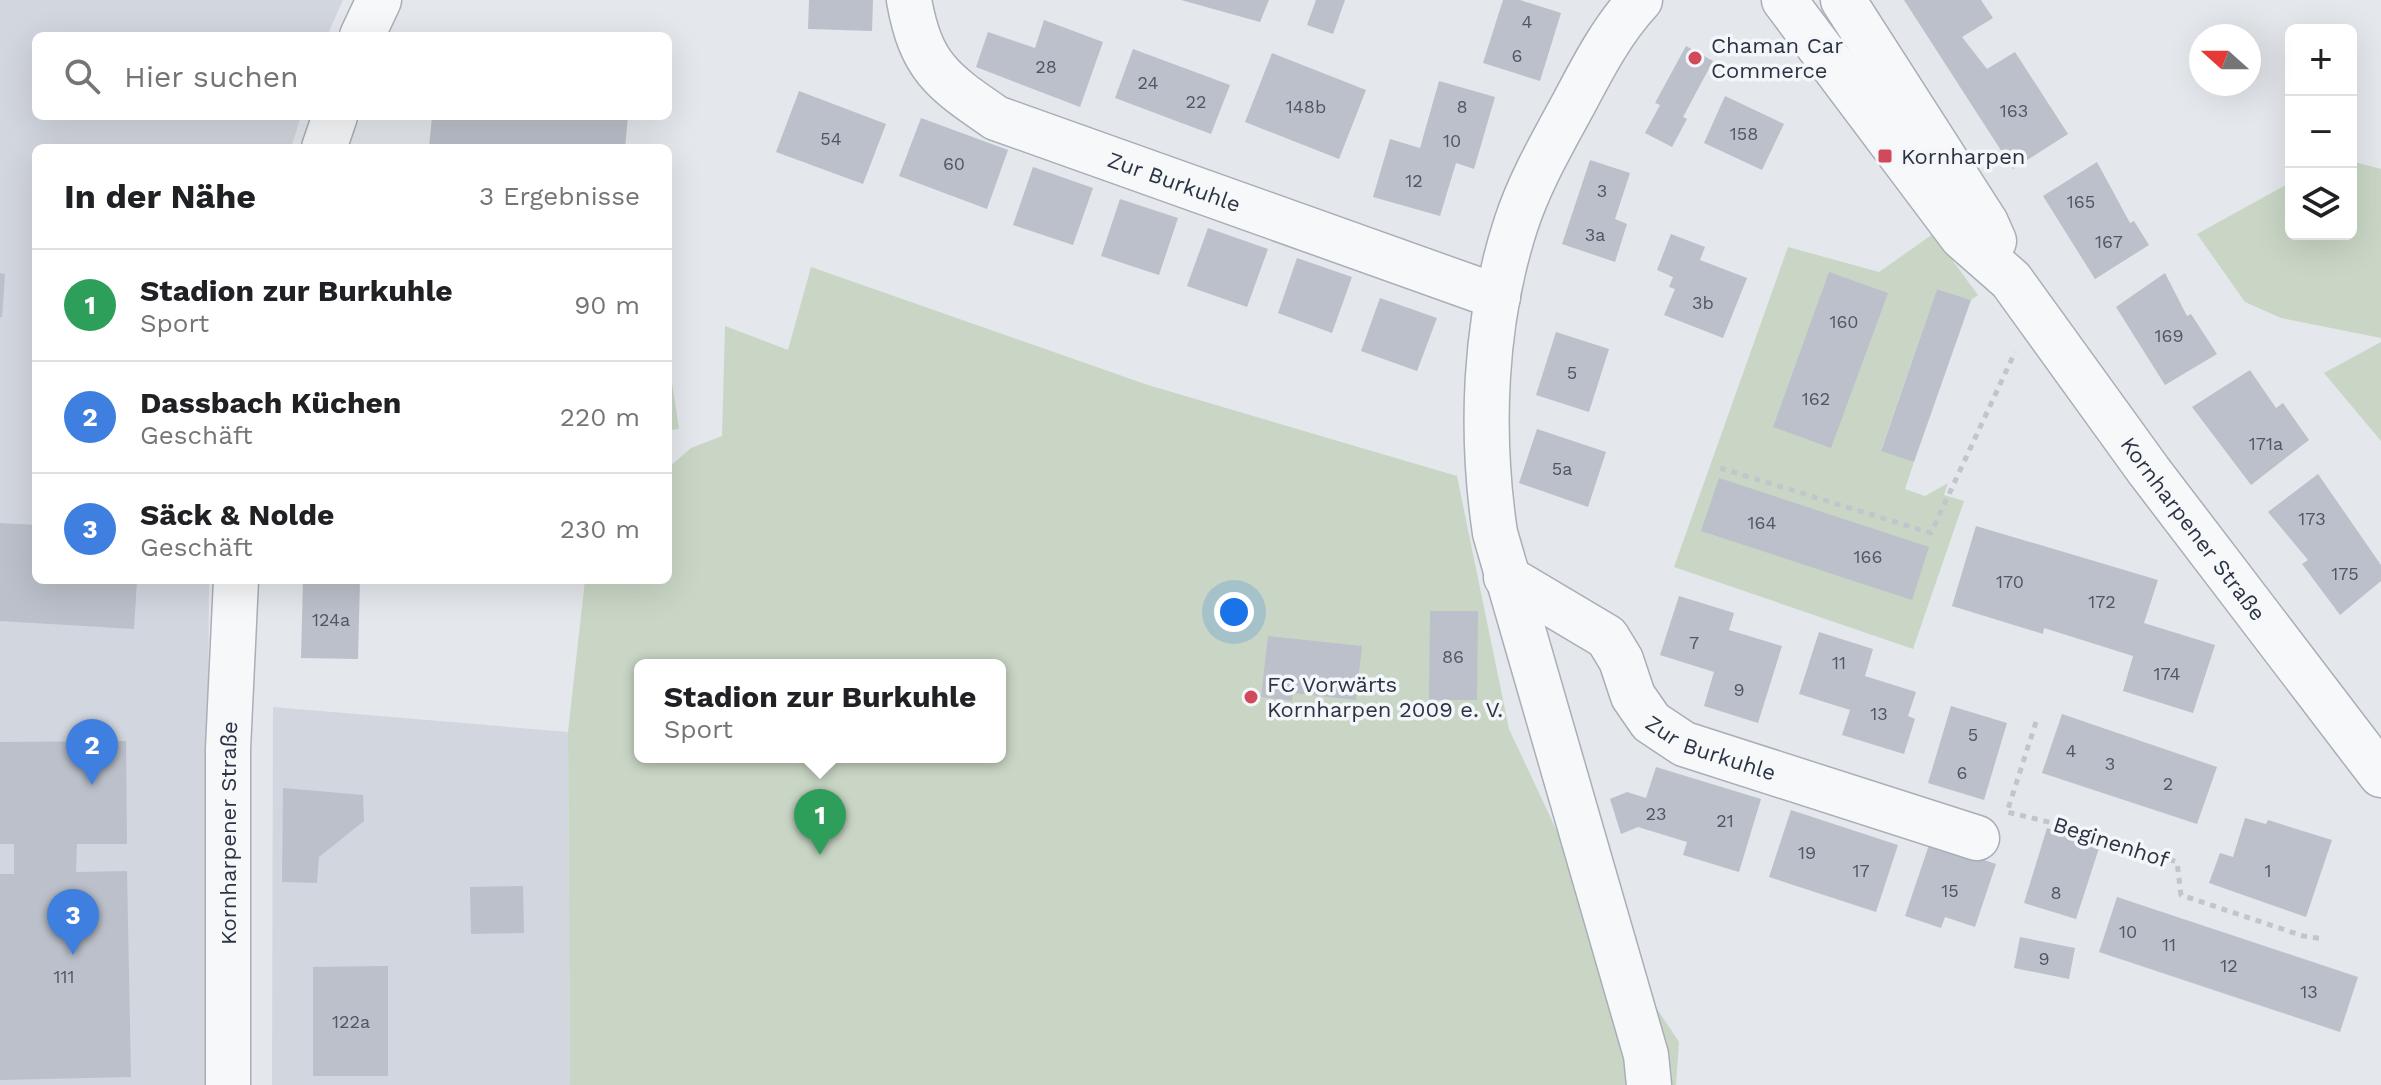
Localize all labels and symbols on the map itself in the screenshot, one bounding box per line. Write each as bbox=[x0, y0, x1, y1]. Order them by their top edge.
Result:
house number: 4 bbox=[1522, 11, 1533, 32]
north arrow bbox=[2189, 24, 2261, 96]
place label: Chaman Car Commerce bbox=[1711, 33, 1843, 83]
house number: 6 bbox=[1512, 45, 1522, 66]
marker: Chaman Car Commerce bbox=[1686, 49, 1704, 67]
house number: 28 bbox=[1035, 56, 1057, 77]
house number: 24 bbox=[1138, 72, 1158, 93]
house number: 22 bbox=[1186, 91, 1207, 112]
house number: 148b bbox=[1286, 96, 1326, 117]
house number: 8 bbox=[1456, 96, 1468, 117]
house number: 163 bbox=[2000, 100, 2028, 121]
house number: 158 bbox=[1730, 123, 1758, 144]
house number: 54 bbox=[820, 128, 842, 149]
house number: 10 bbox=[1443, 130, 1461, 151]
place label: Kornharpen bbox=[1901, 144, 2025, 169]
street label: Zur Burkuhle bbox=[1105, 146, 1244, 217]
marker: Kornharpen bbox=[1876, 147, 1894, 165]
house number: 60 bbox=[943, 153, 965, 174]
house number: 12 bbox=[1405, 170, 1423, 191]
house number: 3 bbox=[1597, 180, 1607, 201]
house number: 165 bbox=[2067, 191, 2095, 212]
house number: 3a bbox=[1585, 224, 1605, 245]
house number: 167 bbox=[2095, 231, 2123, 252]
house number: 3b bbox=[1692, 292, 1714, 313]
house number: 160 bbox=[1829, 311, 1859, 332]
house number: 169 bbox=[2154, 325, 2184, 346]
house number: 5 bbox=[1567, 362, 1577, 383]
house number: 162 bbox=[1802, 388, 1830, 409]
street label: Kornharpener Straße bbox=[2116, 432, 2271, 625]
house number: 171a bbox=[2249, 433, 2283, 454]
house number: 5a bbox=[1552, 458, 1572, 479]
house number: 173 bbox=[2298, 508, 2326, 529]
house number: 164 bbox=[1748, 512, 1776, 533]
house number: 166 bbox=[1854, 546, 1882, 567]
house number: 175 bbox=[2331, 563, 2359, 584]
house number: 170 bbox=[1996, 571, 2024, 592]
house number: 172 bbox=[2088, 591, 2116, 612]
your location bbox=[1214, 592, 1254, 632]
house number: 124a bbox=[312, 609, 350, 630]
house number: 7 bbox=[1689, 632, 1699, 653]
house number: 86 bbox=[1442, 646, 1464, 667]
house number: 11 bbox=[1832, 652, 1846, 673]
house number: 174 bbox=[2154, 663, 2180, 684]
place label: FC Vorwärts Kornharpen 2009 e. V. bbox=[1267, 672, 1503, 722]
house number: 9 bbox=[1733, 679, 1745, 700]
marker: FC Vorwärts Kornharpen 2009 e. V. bbox=[1242, 688, 1260, 706]
house number: 13 bbox=[1870, 703, 1888, 724]
street label: Zur Burkuhle bbox=[1641, 710, 1779, 785]
pin: 2 bbox=[66, 719, 118, 785]
street label: Kornharpener Straße bbox=[216, 720, 242, 945]
house number: 5 bbox=[1968, 724, 1978, 745]
house number: 4 bbox=[2066, 740, 2077, 761]
house number: 3 bbox=[2105, 753, 2115, 774]
house number: 6 bbox=[1957, 762, 1967, 783]
house number: 2 bbox=[2163, 773, 2173, 794]
pin: 1 bbox=[794, 789, 846, 855]
house number: 23 bbox=[1646, 803, 1667, 824]
house number: 21 bbox=[1716, 810, 1734, 831]
street label: Beginenhof bbox=[2050, 812, 2172, 873]
house number: 19 bbox=[1798, 842, 1816, 863]
house number: 17 bbox=[1852, 860, 1870, 881]
house number: 1 bbox=[2264, 860, 2272, 881]
house number: 15 bbox=[1941, 880, 1959, 901]
house number: 8 bbox=[2050, 882, 2062, 903]
pin: 3 bbox=[47, 889, 99, 955]
house number: 10 bbox=[2119, 921, 2137, 942]
house number: 11 bbox=[2162, 934, 2176, 955]
house number: 9 bbox=[2038, 948, 2050, 969]
house number: 12 bbox=[2220, 955, 2238, 976]
house number: 111 bbox=[53, 966, 75, 987]
house number: 13 bbox=[2300, 981, 2318, 1002]
house number: 122a bbox=[332, 1011, 370, 1032]

